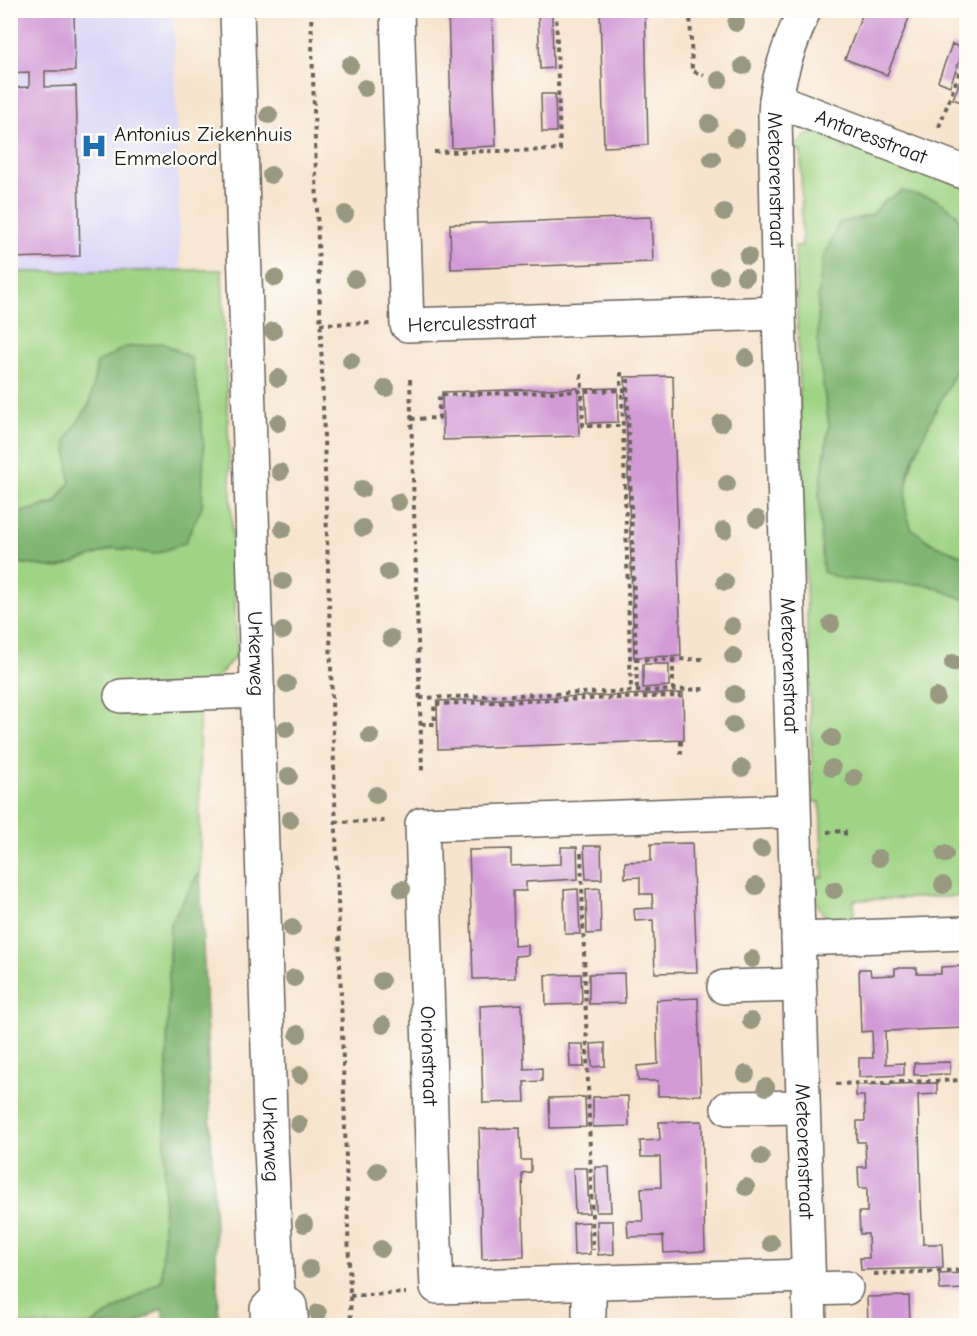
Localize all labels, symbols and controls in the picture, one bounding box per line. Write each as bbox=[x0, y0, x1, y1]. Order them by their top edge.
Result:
street label: Antaresstraat bbox=[812, 104, 931, 169]
street label: Meteorenstraat bbox=[763, 111, 790, 249]
place label: Antonius Ziekenhuis Emmeloord bbox=[114, 122, 292, 170]
hospital icon: Antonius Ziekenhuis Emmeloord bbox=[79, 131, 109, 161]
street label: Herculesstraat bbox=[407, 309, 537, 337]
street label: Meteorenstraat bbox=[776, 597, 804, 734]
street label: Urkerweg bbox=[243, 611, 269, 697]
street label: Orionstraat bbox=[416, 1005, 443, 1107]
street label: Meteorenstraat bbox=[791, 1083, 819, 1220]
street label: Urkerweg bbox=[257, 1096, 285, 1183]

